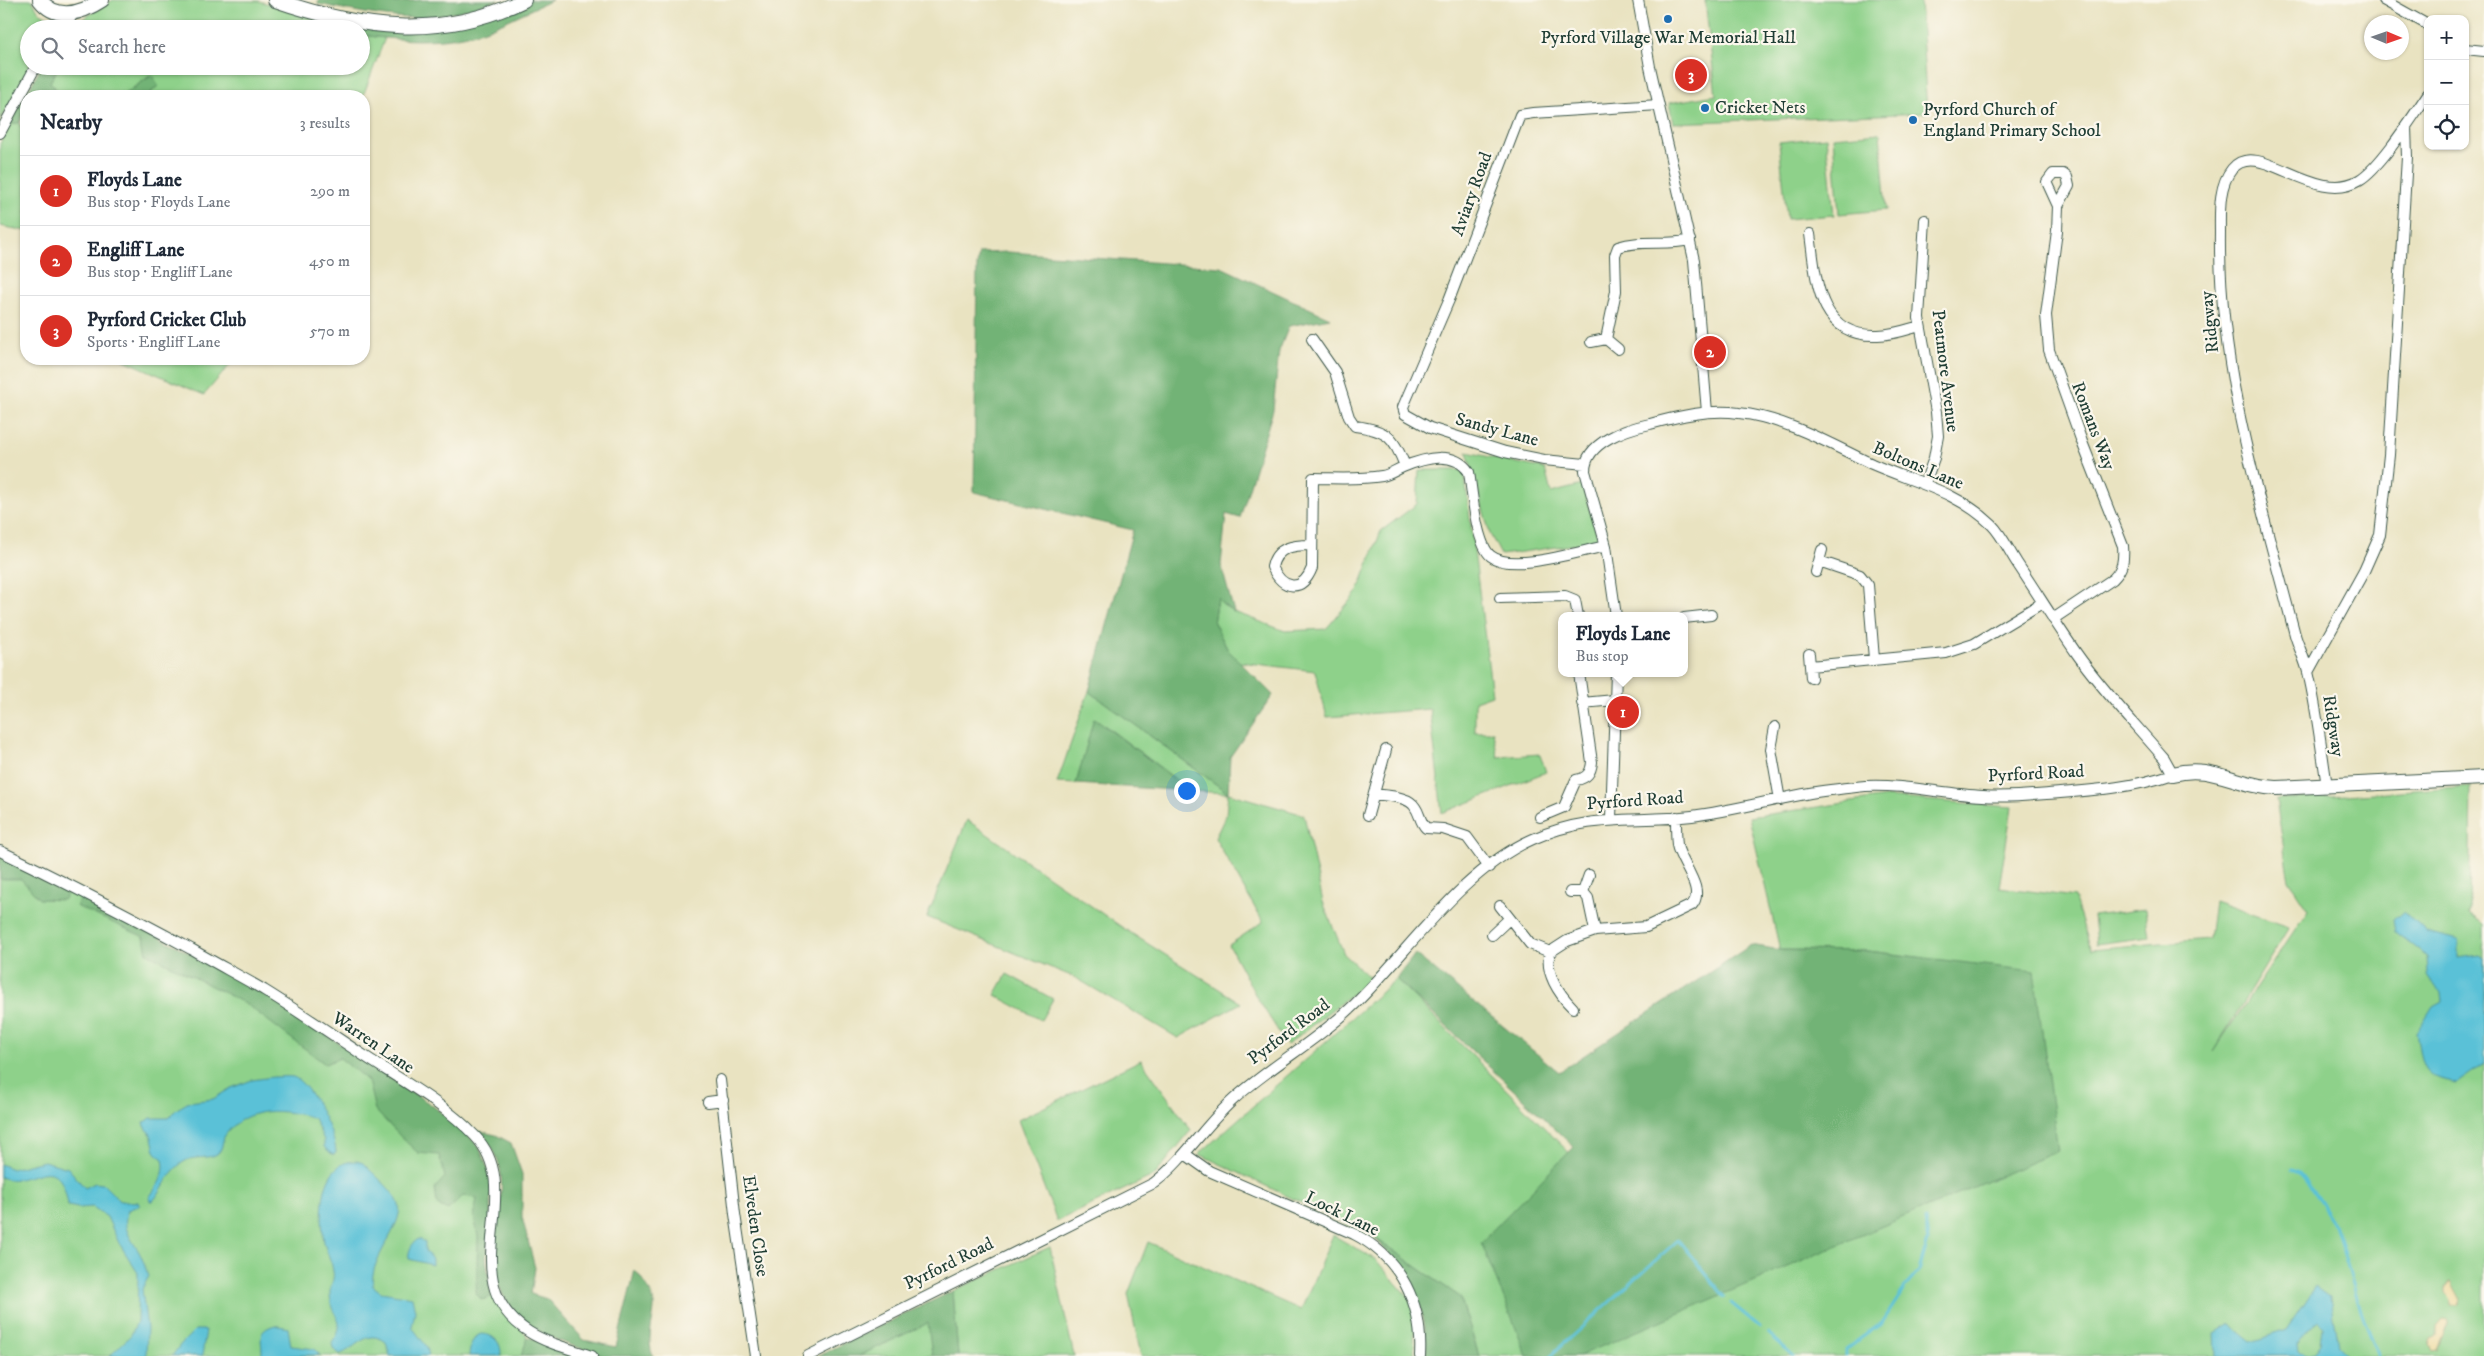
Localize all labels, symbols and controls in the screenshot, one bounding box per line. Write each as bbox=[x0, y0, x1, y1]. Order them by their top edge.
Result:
marker: Pyrford Village War Memorial Hall bbox=[1662, 13, 1674, 25]
north arrow bbox=[2364, 15, 2409, 60]
map controls bbox=[2424, 15, 2469, 150]
button: + bbox=[2424, 15, 2469, 60]
search box bbox=[20, 20, 370, 75]
place label: Pyrford Village War Memorial Hall bbox=[1540, 27, 1796, 49]
icon: search bbox=[38, 34, 66, 62]
text: Search here bbox=[78, 36, 166, 59]
pin: 3 bbox=[1675, 56, 1707, 94]
button: − bbox=[2424, 60, 2469, 105]
place label: Cricket Nets bbox=[1715, 97, 1805, 119]
place label: Pyrford Church of England Primary School bbox=[1923, 99, 2101, 142]
marker: Cricket Nets bbox=[1699, 102, 1711, 114]
button: locate bbox=[2424, 105, 2469, 150]
text: Nearby bbox=[40, 110, 102, 136]
text: 3 results bbox=[300, 113, 350, 133]
marker: Pyrford Church of England Primary School bbox=[1907, 114, 1919, 126]
street label: Aviary Road bbox=[1447, 149, 1497, 239]
text: Floyds Lane bbox=[87, 169, 182, 192]
text: 1 bbox=[53, 181, 59, 201]
text: 290 m bbox=[310, 181, 350, 201]
text: Bus stop · Floyds Lane bbox=[87, 192, 230, 212]
text: Engliff Lane bbox=[87, 239, 184, 262]
text: 2 bbox=[52, 251, 60, 271]
text: 450 m bbox=[309, 251, 350, 271]
text: Bus stop · Engliff Lane bbox=[87, 262, 233, 282]
street label: Ridgway bbox=[2196, 289, 2224, 354]
text: Pyrford Cricket Club bbox=[87, 309, 246, 332]
street label: Peatmore Avenue bbox=[1927, 309, 1963, 433]
text: 3 bbox=[53, 321, 59, 341]
text: 570 m bbox=[310, 321, 350, 341]
text: Sports · Engliff Lane bbox=[87, 332, 220, 352]
pin: 2 bbox=[1694, 333, 1726, 371]
street label: Romans Way bbox=[2066, 379, 2120, 474]
street label: Sandy Lane bbox=[1453, 408, 1541, 452]
street label: Boltons Lane bbox=[1869, 437, 1967, 495]
popup bbox=[1558, 612, 1688, 677]
text: Floyds Lane bbox=[1576, 623, 1670, 646]
text: Bus stop bbox=[1576, 646, 1628, 666]
pin: 1 bbox=[1607, 693, 1639, 731]
street label: Ridgway bbox=[2317, 694, 2349, 759]
street label: Pyrford Road bbox=[1987, 760, 2085, 788]
your location bbox=[1174, 778, 1200, 804]
street label: Pyrford Road bbox=[1586, 787, 1684, 815]
street label: Pyrford Road bbox=[1244, 994, 1334, 1070]
street label: Warren Lane bbox=[327, 1007, 418, 1079]
street label: Elveden Close bbox=[737, 1174, 773, 1278]
street label: Lock Lane bbox=[1301, 1187, 1383, 1241]
street label: Pyrford Road bbox=[901, 1233, 997, 1295]

